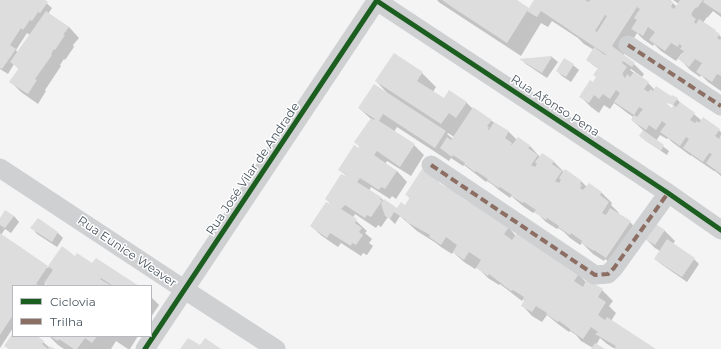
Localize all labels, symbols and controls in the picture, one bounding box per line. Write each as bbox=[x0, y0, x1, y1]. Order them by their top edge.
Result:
street label: Rua Afonso Pena bbox=[508, 72, 602, 140]
street label: Rua José Vilar de Andrade bbox=[203, 100, 303, 238]
street label: Rua Eunice Weaver bbox=[75, 213, 179, 291]
legend bbox=[12, 285, 152, 337]
text: Ciclovia bbox=[50, 294, 96, 309]
text: Trilha bbox=[50, 314, 83, 329]

